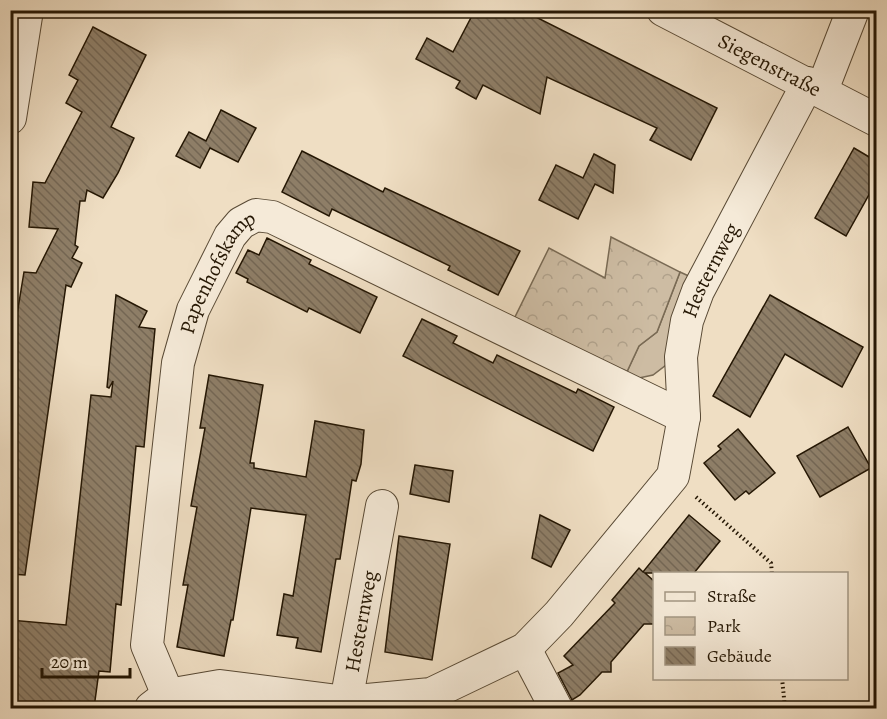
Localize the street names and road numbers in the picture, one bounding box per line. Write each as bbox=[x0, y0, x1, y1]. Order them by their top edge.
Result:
street label: Siegenstraße bbox=[713, 27, 826, 103]
street label: Papenhofskamp bbox=[173, 204, 260, 337]
street label: Hesternweg bbox=[675, 217, 746, 322]
street label: Hesternweg bbox=[338, 568, 384, 675]

